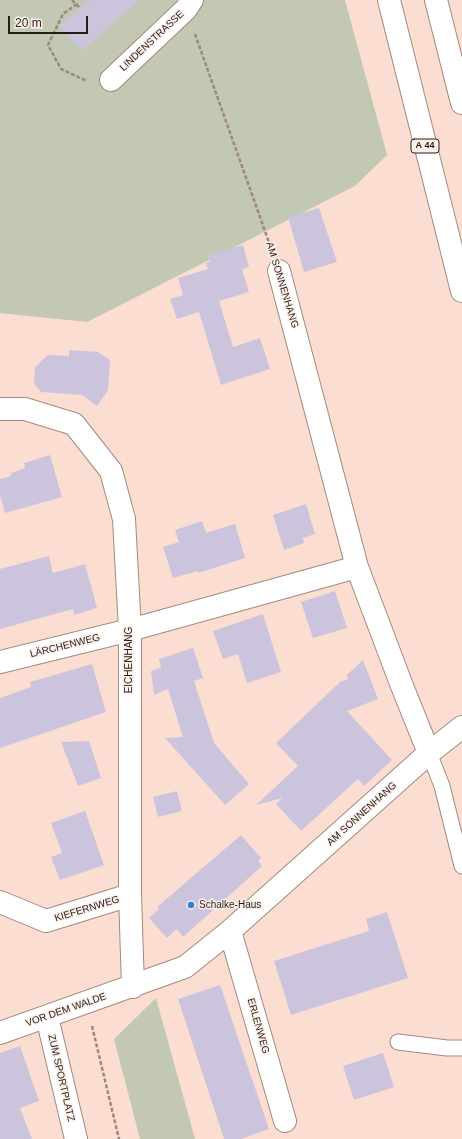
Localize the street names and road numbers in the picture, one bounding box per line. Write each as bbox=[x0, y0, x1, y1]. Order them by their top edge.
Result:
street label: LINDENSTRASSE bbox=[117, 8, 187, 74]
road number: A 44 bbox=[411, 139, 439, 153]
street label: AM SONNENHANG bbox=[263, 240, 301, 330]
street label: EICHENHANG bbox=[123, 627, 135, 693]
street label: LÄRCHENWEG bbox=[29, 632, 101, 660]
street label: AM SONNENHANG bbox=[325, 780, 399, 848]
street label: KIEFERNWEG bbox=[53, 893, 121, 925]
street label: VOR DEM WALDE bbox=[24, 991, 108, 1029]
street label: ERLENWEG bbox=[244, 997, 272, 1055]
street label: ZUM SPORTPLATZ bbox=[45, 1033, 77, 1123]

